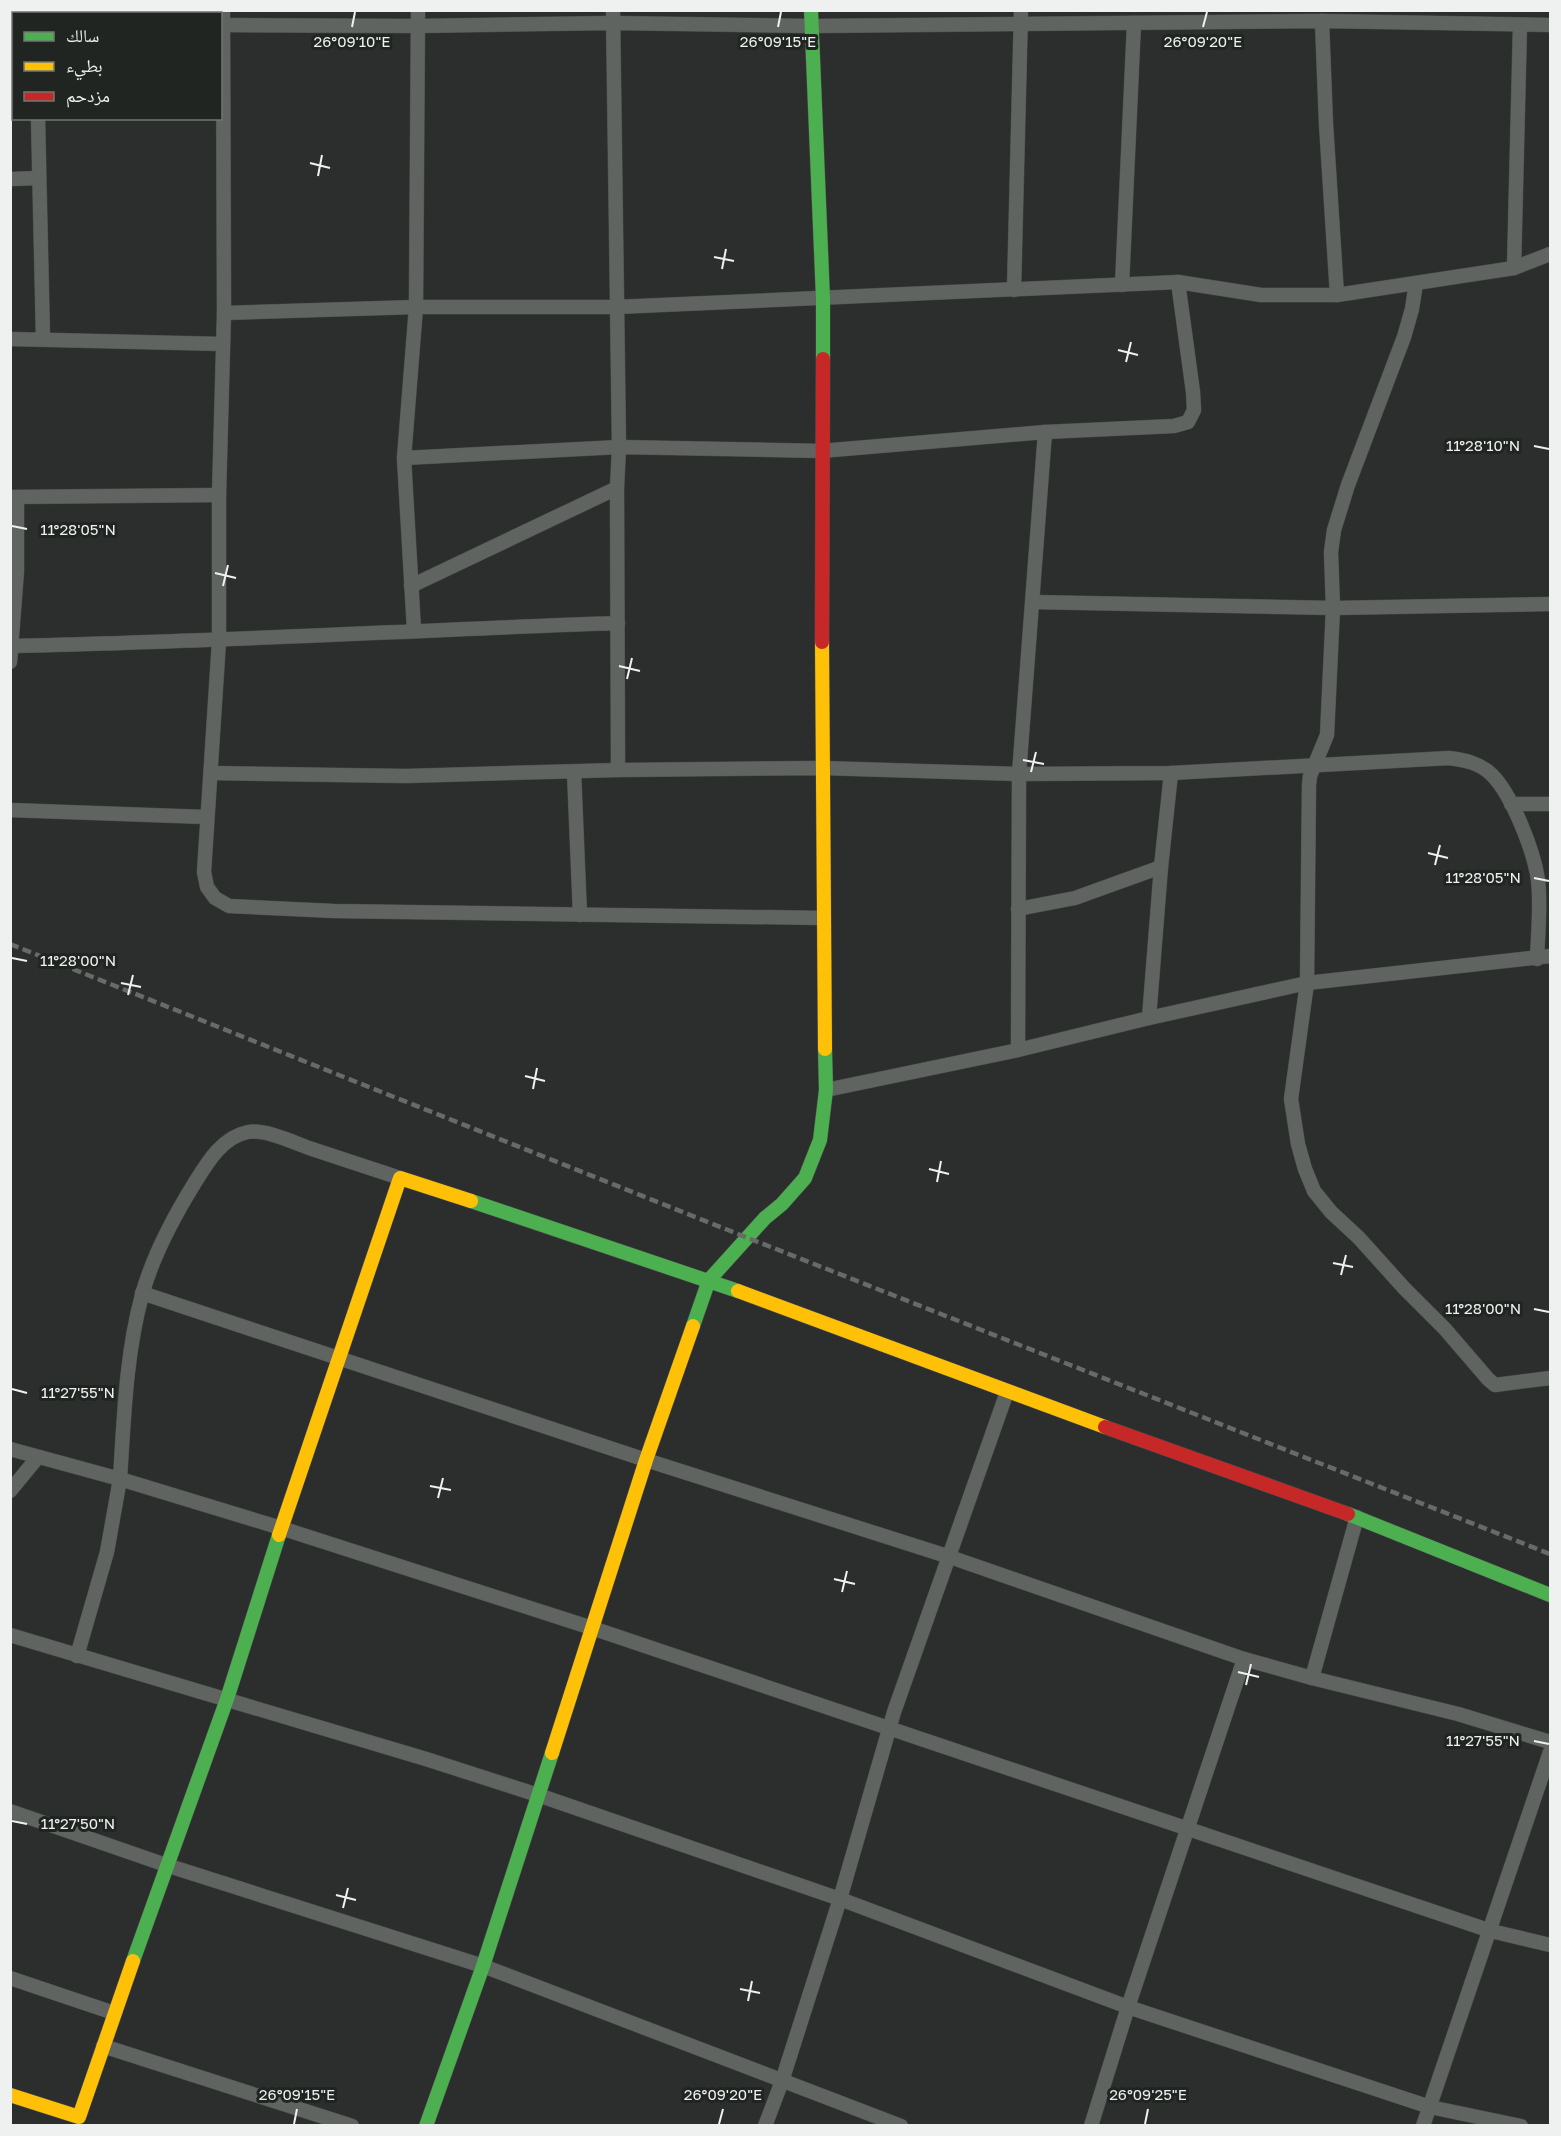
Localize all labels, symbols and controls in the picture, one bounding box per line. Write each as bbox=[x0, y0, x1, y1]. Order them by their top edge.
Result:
legend bbox=[12, 12, 222, 120]
text: سالك bbox=[66, 24, 99, 46]
text: 26°09'10"E bbox=[314, 32, 390, 50]
text: 26°09'15"E bbox=[740, 32, 816, 50]
text: 26°09'20"E bbox=[1164, 32, 1242, 50]
text: بطيء bbox=[66, 54, 103, 81]
text: مزدحم bbox=[66, 84, 110, 108]
text: 11°28'10"N bbox=[1446, 436, 1520, 454]
text: 11°28'05"N bbox=[40, 520, 116, 538]
text: 11°28'05"N bbox=[1445, 868, 1521, 886]
text: 11°28'00"N bbox=[40, 951, 116, 969]
text: 11°28'00"N bbox=[1445, 1299, 1521, 1317]
text: 11°27'55"N bbox=[41, 1383, 115, 1401]
text: 11°27'55"N bbox=[1446, 1731, 1520, 1749]
text: 11°27'50"N bbox=[41, 1814, 115, 1832]
text: 26°09'15"E bbox=[259, 2085, 335, 2103]
text: 26°09'20"E bbox=[684, 2085, 762, 2103]
text: 26°09'25"E bbox=[1109, 2085, 1187, 2103]

